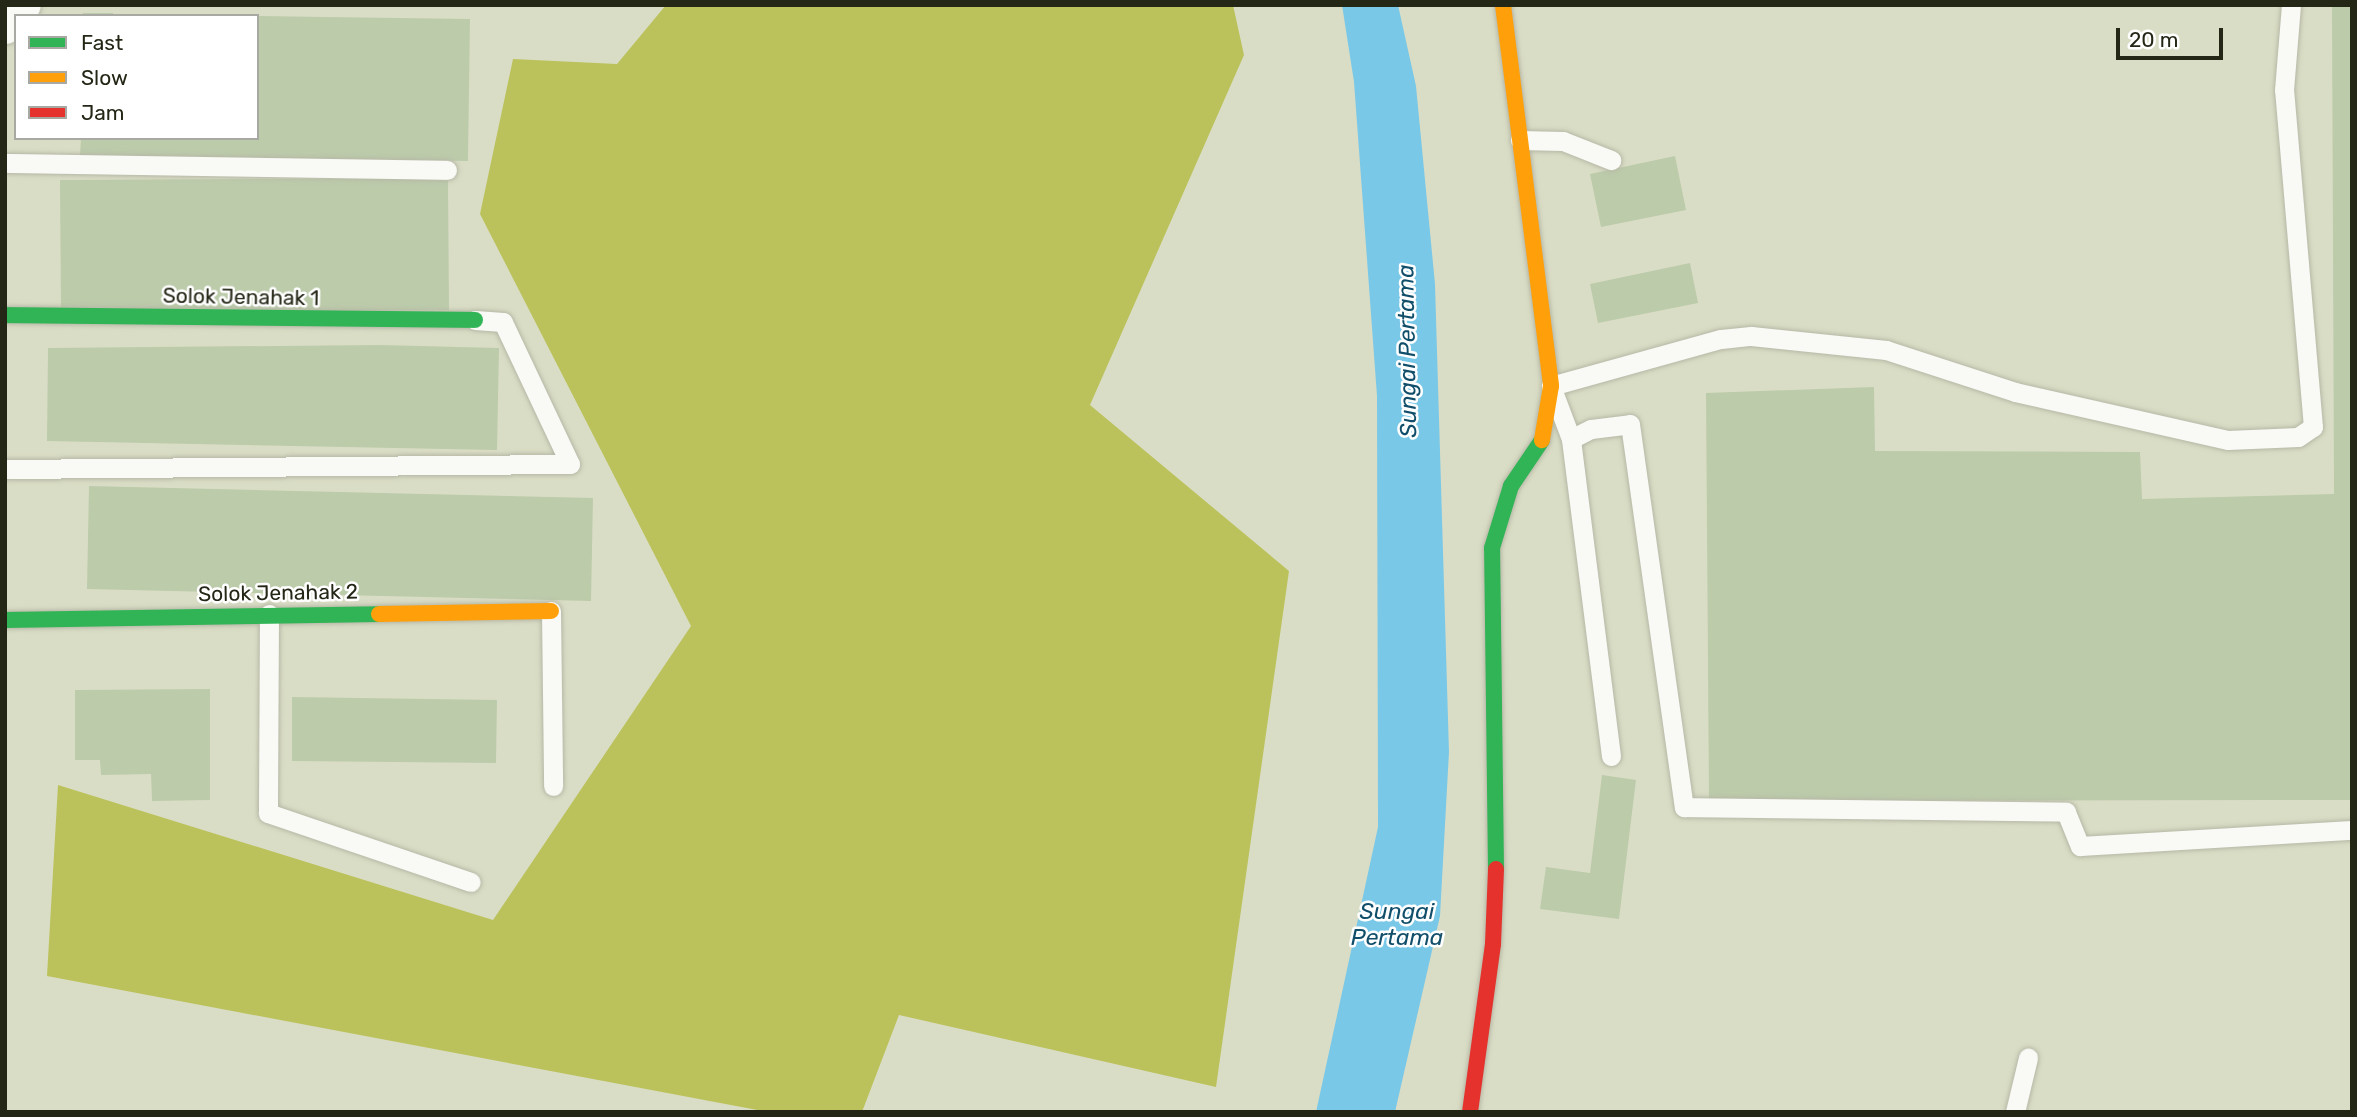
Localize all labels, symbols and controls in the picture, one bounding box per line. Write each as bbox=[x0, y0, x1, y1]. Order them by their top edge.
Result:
legend bbox=[14, 14, 259, 140]
scale bar bbox=[2119, 14, 2226, 58]
text: 20 m bbox=[2129, 27, 2178, 52]
text: Fast bbox=[81, 30, 123, 55]
text: Slow bbox=[81, 65, 128, 90]
text: Jam bbox=[81, 100, 125, 125]
water label: Sungai Pertama bbox=[1392, 264, 1422, 438]
street label: Solok Jenahak 1 bbox=[162, 283, 320, 311]
street label: Solok Jenahak 2 bbox=[198, 579, 358, 607]
water label: Sungai Pertama bbox=[1351, 897, 1443, 951]

